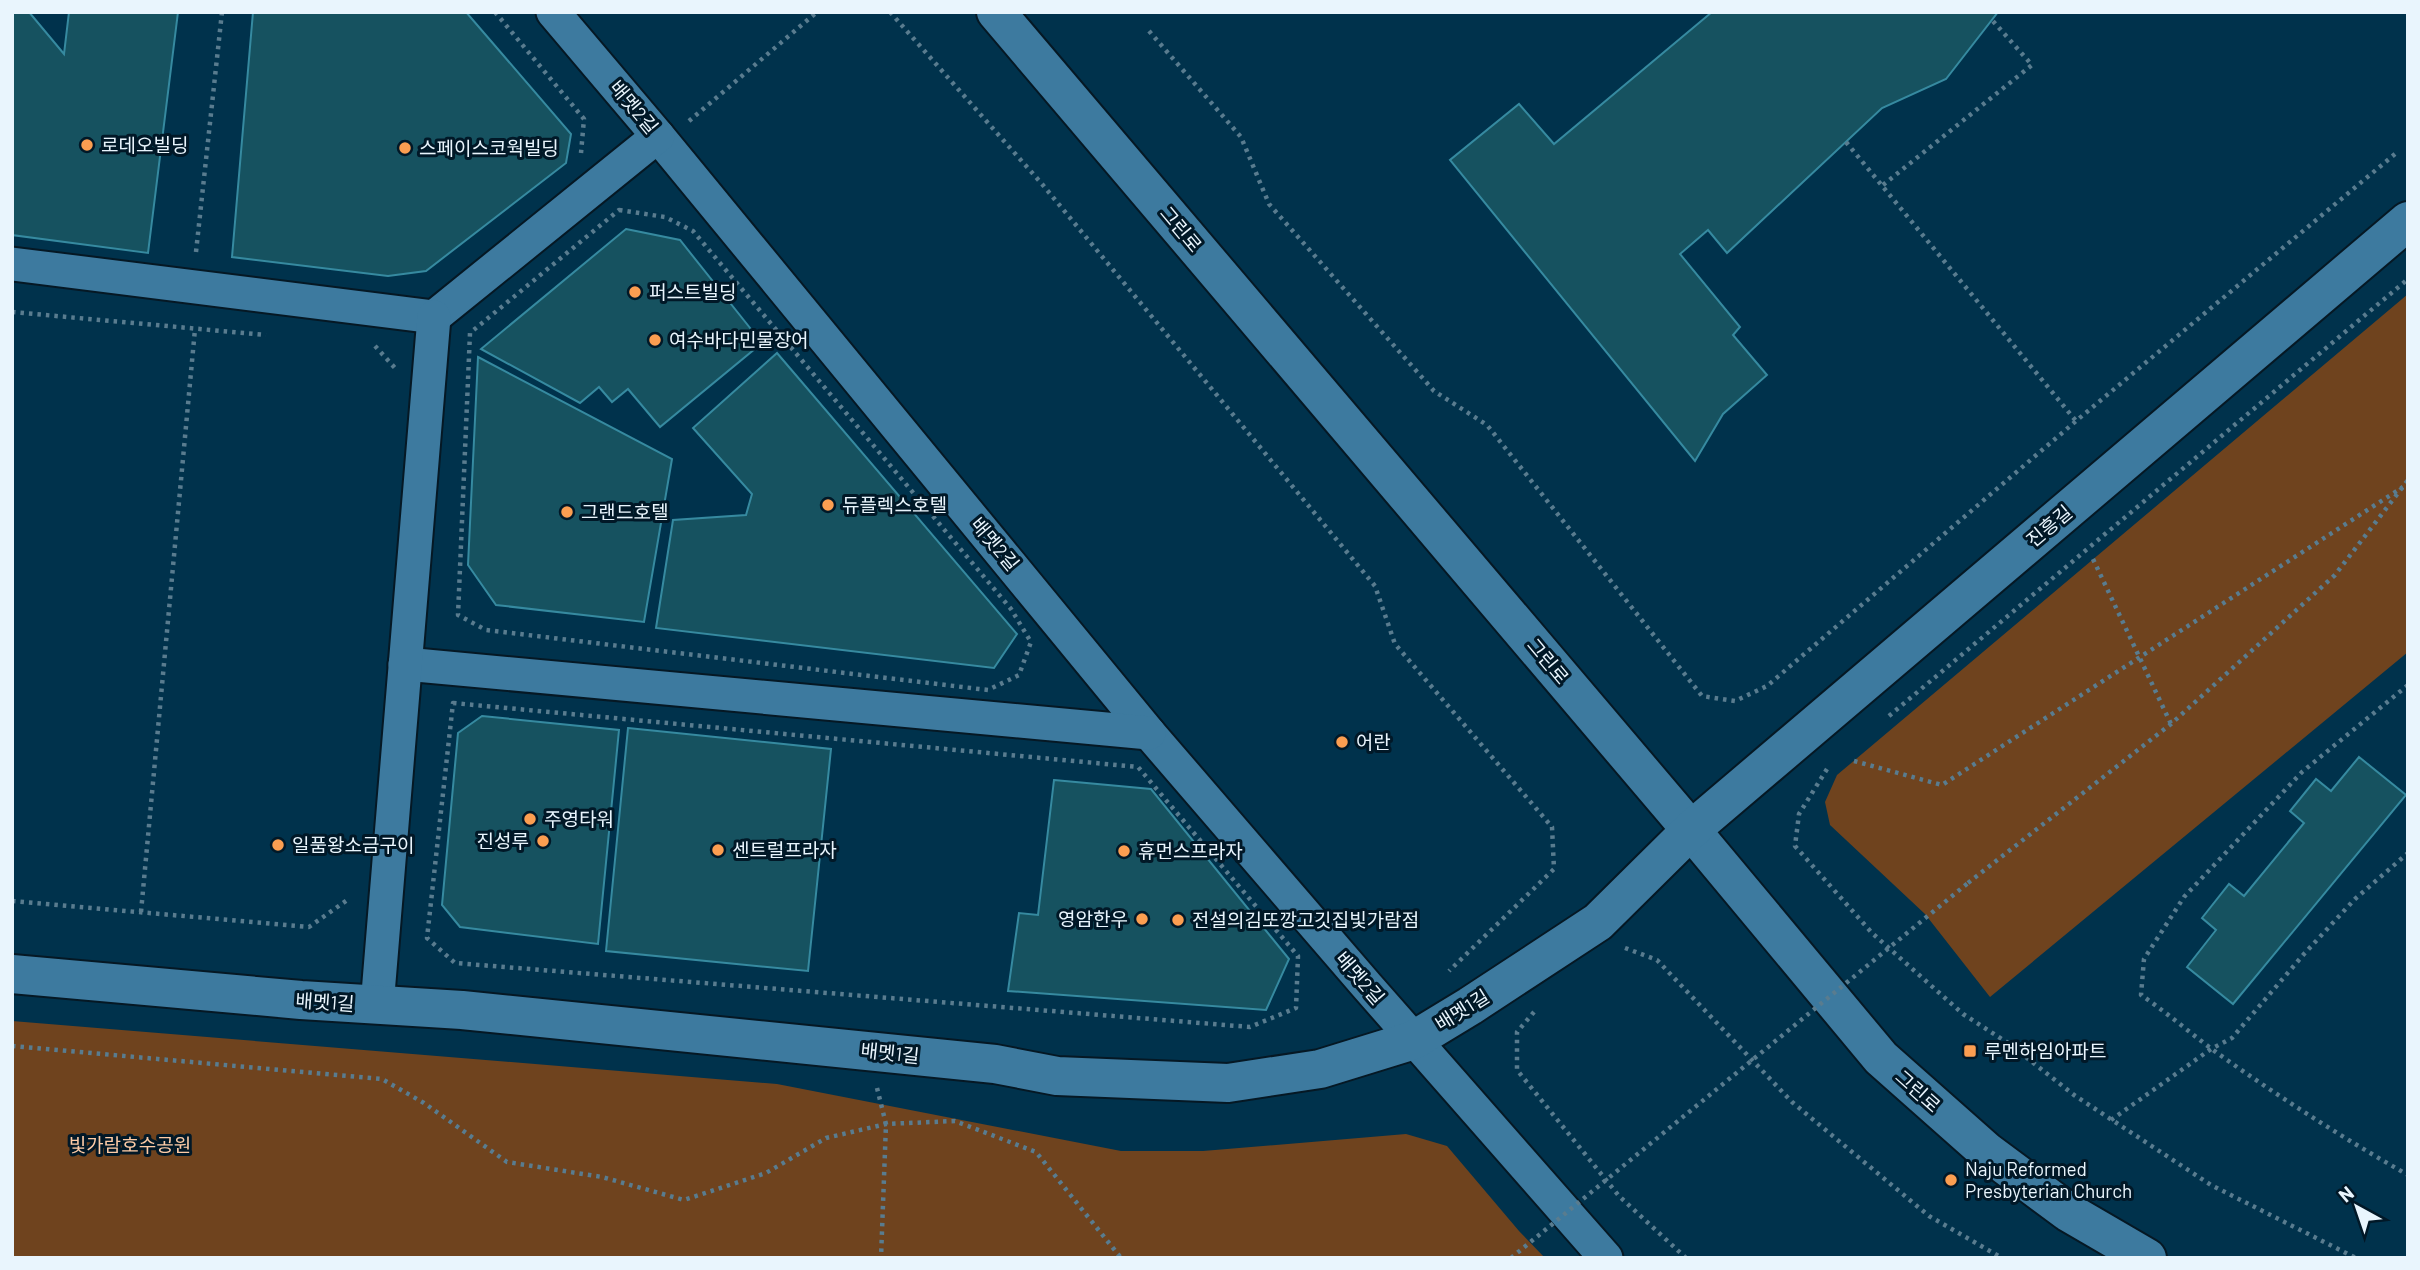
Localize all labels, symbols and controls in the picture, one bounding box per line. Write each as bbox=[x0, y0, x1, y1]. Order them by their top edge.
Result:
street label: 배멧2길 bbox=[605, 75, 663, 138]
place label: 로데오빌딩 bbox=[101, 133, 188, 156]
place label: 스페이스코웍빌딩 bbox=[419, 136, 559, 159]
marker: 로데오빌딩 bbox=[79, 137, 95, 153]
marker: 스페이스코웍빌딩 bbox=[397, 140, 413, 156]
street label: 그린로 bbox=[1156, 201, 1207, 256]
place label: 퍼스트빌딩 bbox=[649, 280, 736, 303]
marker: 퍼스트빌딩 bbox=[627, 284, 643, 300]
place label: 여수바다민물장어 bbox=[669, 328, 809, 351]
marker: 여수바다민물장어 bbox=[647, 332, 663, 348]
place label: 듀플렉스호텔 bbox=[842, 493, 947, 516]
marker: 듀플렉스호텔 bbox=[820, 497, 836, 513]
place label: 그랜드호텔 bbox=[581, 500, 668, 523]
street label: 진흥길 bbox=[2021, 500, 2076, 551]
marker: 그랜드호텔 bbox=[559, 504, 575, 520]
street label: 배멧2길 bbox=[966, 512, 1024, 575]
street label: 그린로 bbox=[1523, 633, 1574, 688]
place label: 어란 bbox=[1356, 730, 1391, 753]
marker: 어란 bbox=[1334, 734, 1350, 750]
place label: 주영타워 bbox=[544, 807, 614, 830]
marker: 주영타워 bbox=[522, 811, 538, 827]
place label: 진성루 bbox=[477, 829, 529, 852]
place label: 일품왕소금구이 bbox=[292, 833, 414, 856]
marker: 진성루 bbox=[535, 833, 551, 849]
marker: 일품왕소금구이 bbox=[270, 837, 286, 853]
place label: 센트럴프라자 bbox=[732, 838, 837, 861]
place label: 휴먼스프라자 bbox=[1138, 839, 1243, 862]
marker: 센트럴프라자 bbox=[710, 842, 726, 858]
marker: 휴먼스프라자 bbox=[1116, 843, 1132, 859]
place label: 영암한우 bbox=[1058, 907, 1128, 930]
place label: 전설의김또깡고깃집빛가람점 bbox=[1192, 908, 1419, 931]
marker: 영암한우 bbox=[1134, 911, 1150, 927]
marker: 전설의김또깡고깃집빛가람점 bbox=[1170, 912, 1186, 928]
street label: 배멧2길 bbox=[1331, 946, 1390, 1009]
street label: 배멧1길 bbox=[1431, 984, 1493, 1035]
street label: 배멧1길 bbox=[295, 988, 355, 1015]
street label: 배멧1길 bbox=[859, 1038, 921, 1067]
place label: 루멘하임아파트 bbox=[1984, 1039, 2106, 1062]
marker: 루멘하임아파트 bbox=[1962, 1043, 1978, 1059]
street label: 그린로 bbox=[1891, 1065, 1946, 1117]
park label: 빛가람호수공원 bbox=[69, 1133, 191, 1156]
place label: Naju Reformed Presbyterian Church bbox=[1965, 1157, 2132, 1202]
marker: Naju Reformed Presbyterian Church bbox=[1943, 1172, 1959, 1188]
north arrow bbox=[2322, 1172, 2392, 1242]
text: N bbox=[2334, 1181, 2358, 1206]

